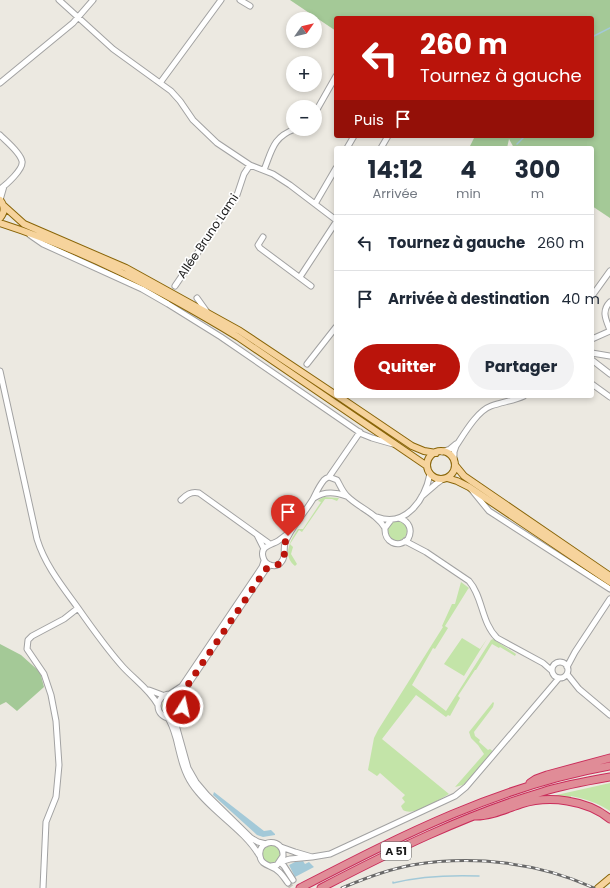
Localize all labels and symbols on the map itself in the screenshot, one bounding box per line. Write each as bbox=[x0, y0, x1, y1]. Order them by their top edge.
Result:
north arrow bbox=[286, 12, 322, 48]
street label: Allée Bruno Lami bbox=[173, 190, 242, 281]
pin bbox=[271, 495, 305, 536]
position arrow bbox=[162, 686, 204, 728]
road number: A 51 bbox=[381, 842, 411, 860]

